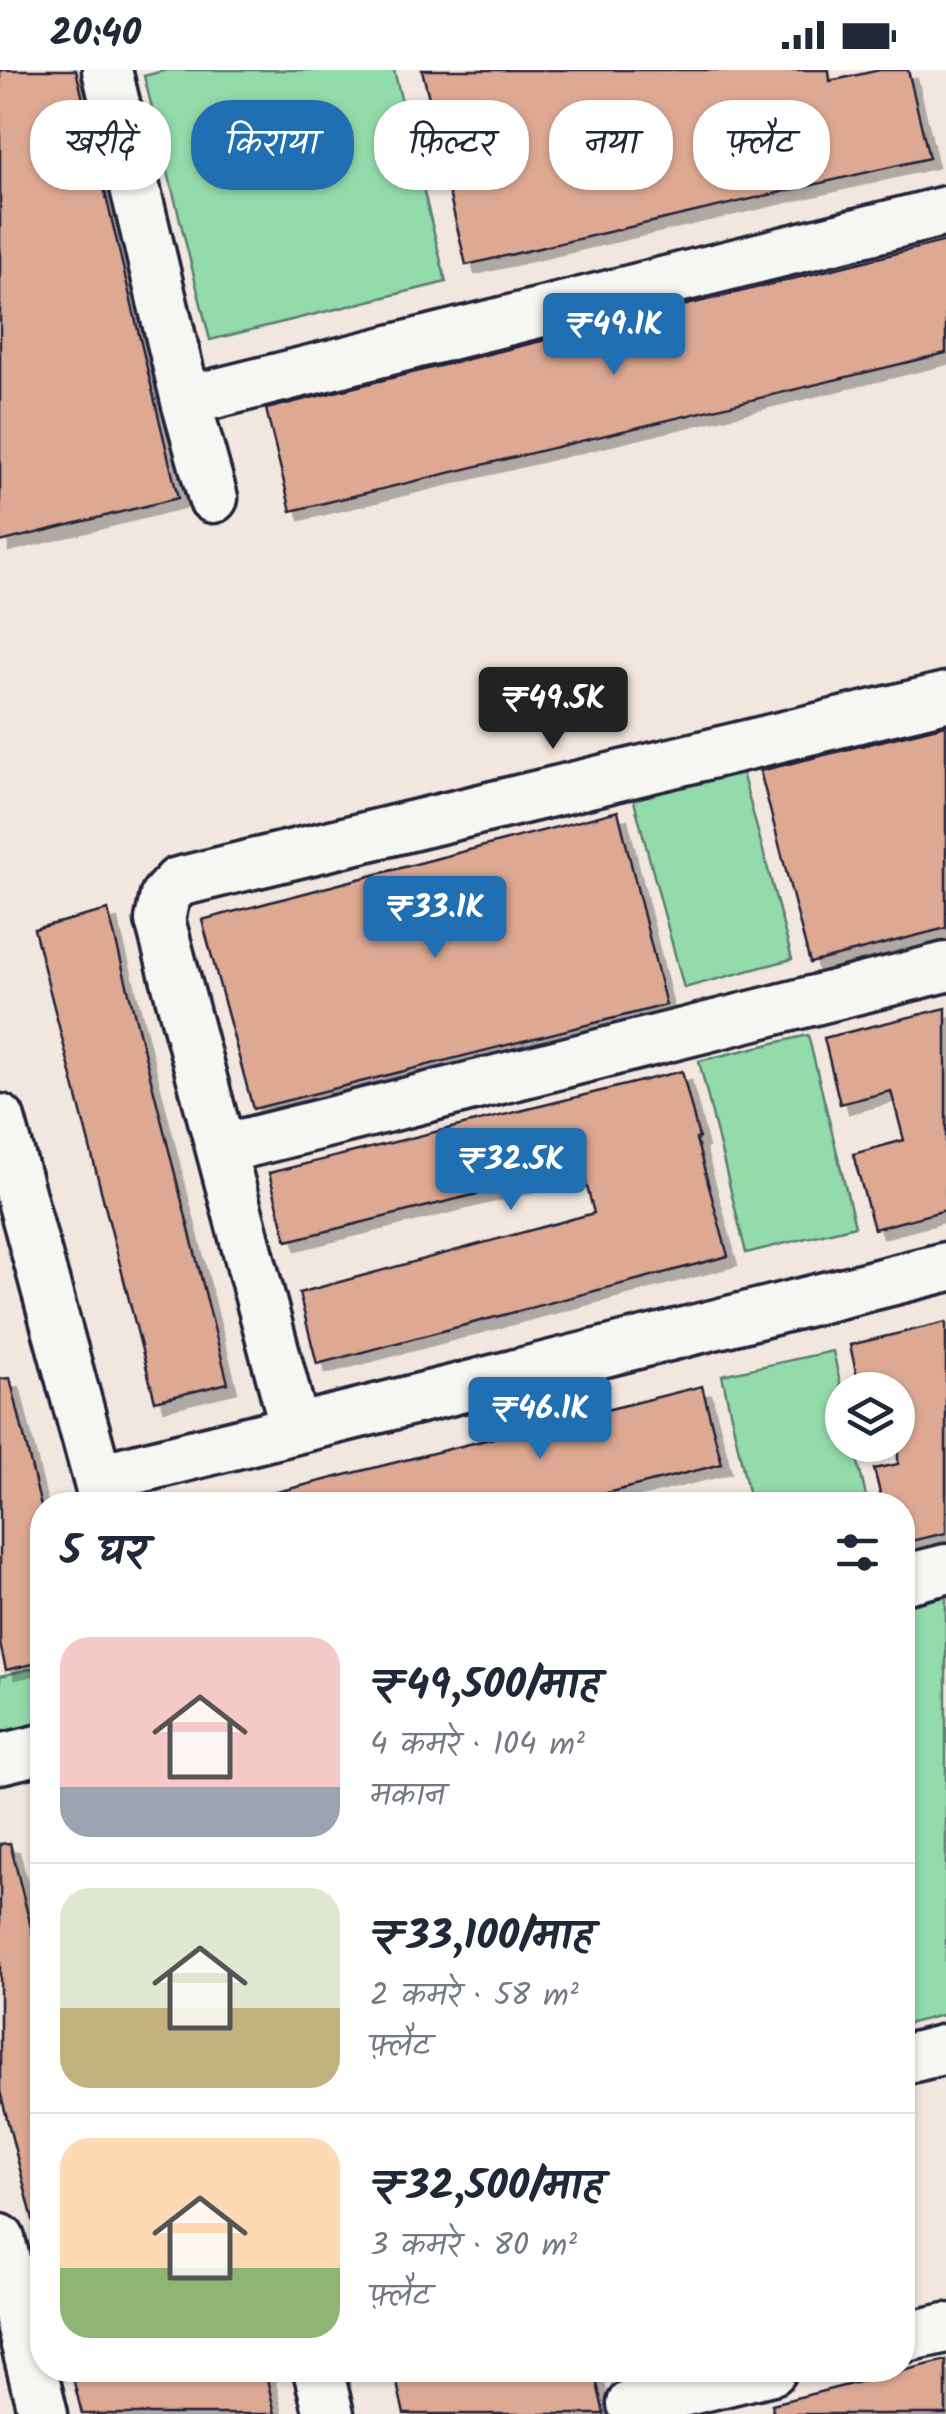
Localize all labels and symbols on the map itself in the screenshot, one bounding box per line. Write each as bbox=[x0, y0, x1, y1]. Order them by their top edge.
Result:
pin: ₹49.1K bbox=[533, 293, 695, 378]
pin: ₹49.5K bbox=[472, 667, 634, 752]
pin: ₹33.1K bbox=[354, 876, 516, 961]
pin: ₹32.5K bbox=[430, 1128, 592, 1213]
pin: ₹46.1K bbox=[459, 1377, 621, 1462]

